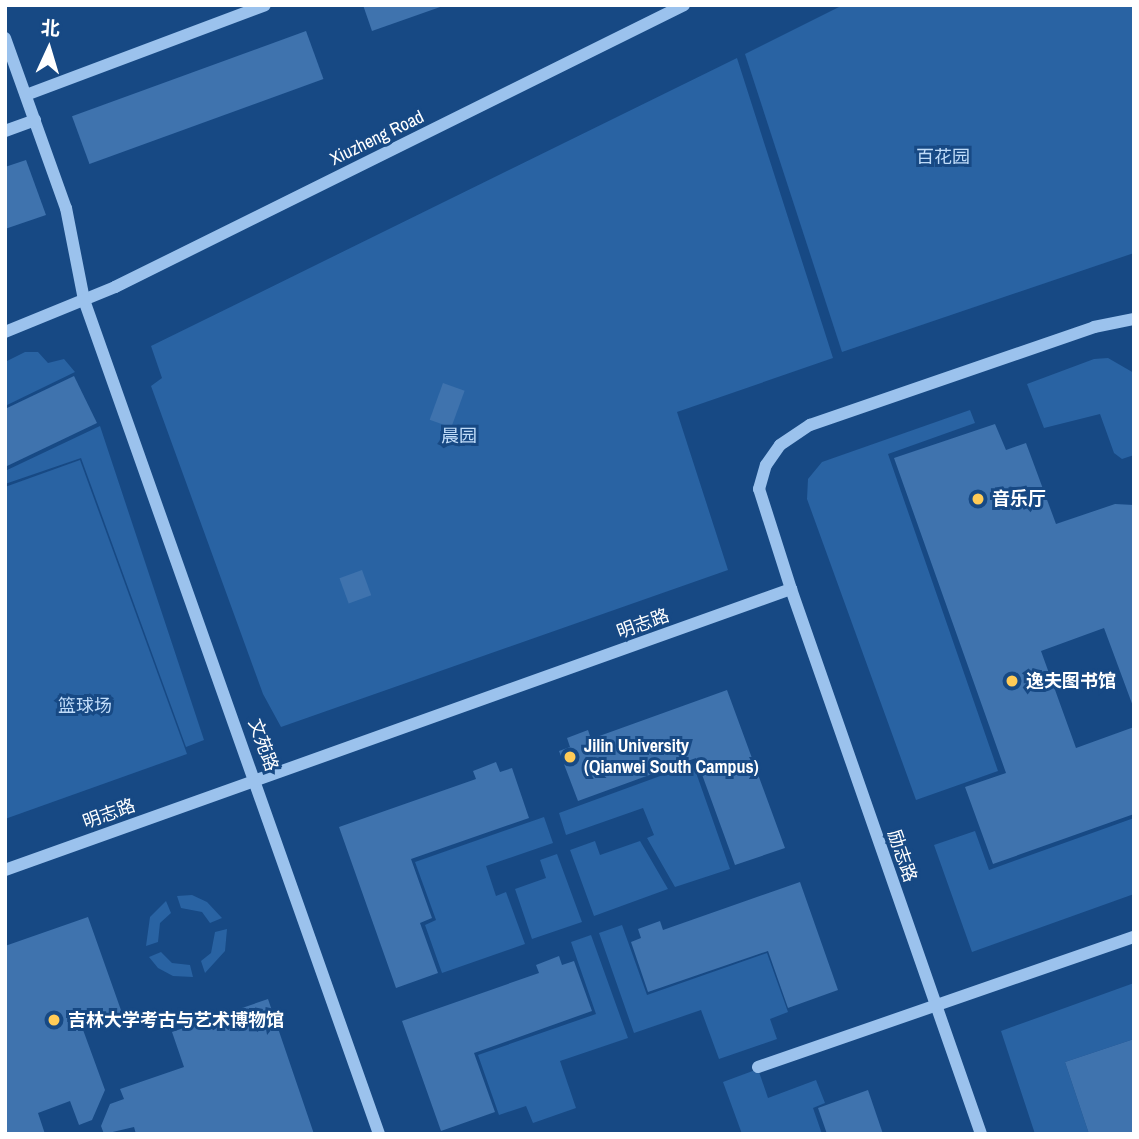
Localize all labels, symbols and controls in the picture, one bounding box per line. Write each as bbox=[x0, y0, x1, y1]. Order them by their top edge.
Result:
north arrow bbox=[14, 14, 84, 84]
text: 北 bbox=[40, 14, 61, 42]
street label: Xiuzheng Road bbox=[327, 106, 427, 170]
park label: 百花园 bbox=[916, 146, 970, 168]
park label: 晨园 bbox=[441, 425, 477, 447]
place label: 音乐厅 bbox=[992, 488, 1046, 510]
marker: 音乐厅 bbox=[970, 491, 986, 507]
street label: 明志路 bbox=[614, 605, 672, 643]
place label: 逸夫图书馆 bbox=[1026, 670, 1116, 692]
marker: 逸夫图书馆 bbox=[1004, 673, 1020, 689]
park label: 篮球场 bbox=[58, 695, 112, 717]
street label: 文苑路 bbox=[244, 716, 282, 774]
place label: Jilin University (Qianwei South Campus) bbox=[584, 736, 759, 778]
marker: Jilin University (Qianwei South Campus) bbox=[562, 749, 578, 765]
street label: 明志路 bbox=[80, 795, 138, 833]
street label: 励志路 bbox=[883, 827, 921, 885]
place label: 吉林大学考古与艺术博物馆 bbox=[68, 1009, 284, 1031]
marker: 吉林大学考古与艺术博物馆 bbox=[46, 1012, 62, 1028]

